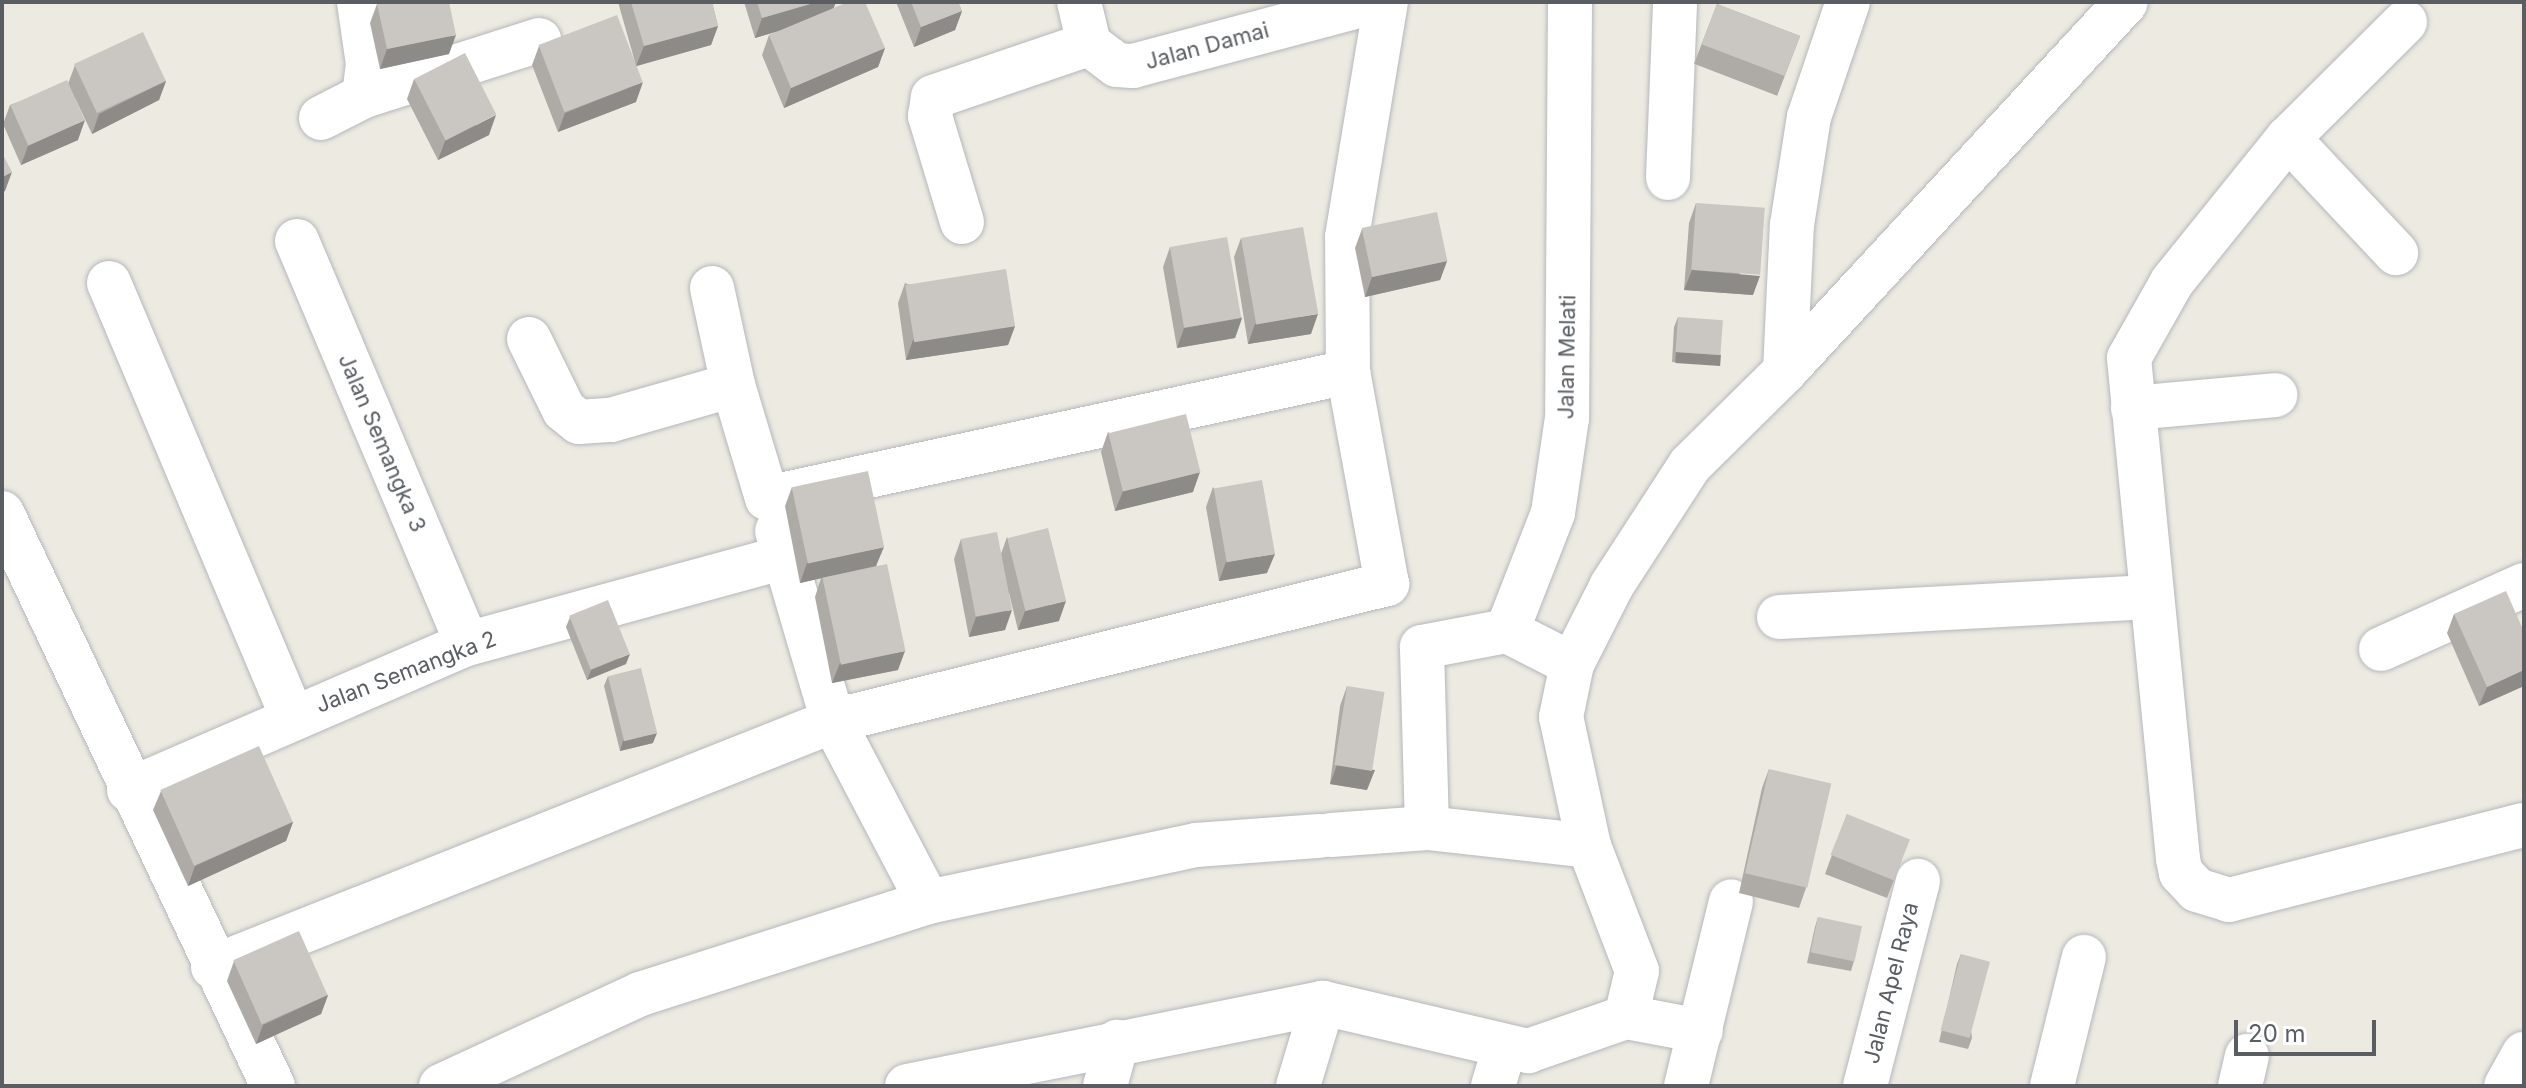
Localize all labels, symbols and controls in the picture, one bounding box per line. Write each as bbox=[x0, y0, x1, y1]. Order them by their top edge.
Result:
street label: Jalan Damai bbox=[1142, 17, 1272, 75]
street label: Jalan Melati bbox=[1553, 294, 1581, 420]
street label: Jalan Semangka 3 bbox=[333, 350, 431, 536]
street label: Jalan Semangka 2 bbox=[312, 625, 500, 719]
street label: Jalan Apel Raya bbox=[1858, 900, 1924, 1066]
scale bar bbox=[2238, 1004, 2380, 1054]
text: 20 m bbox=[2248, 1019, 2306, 1048]

